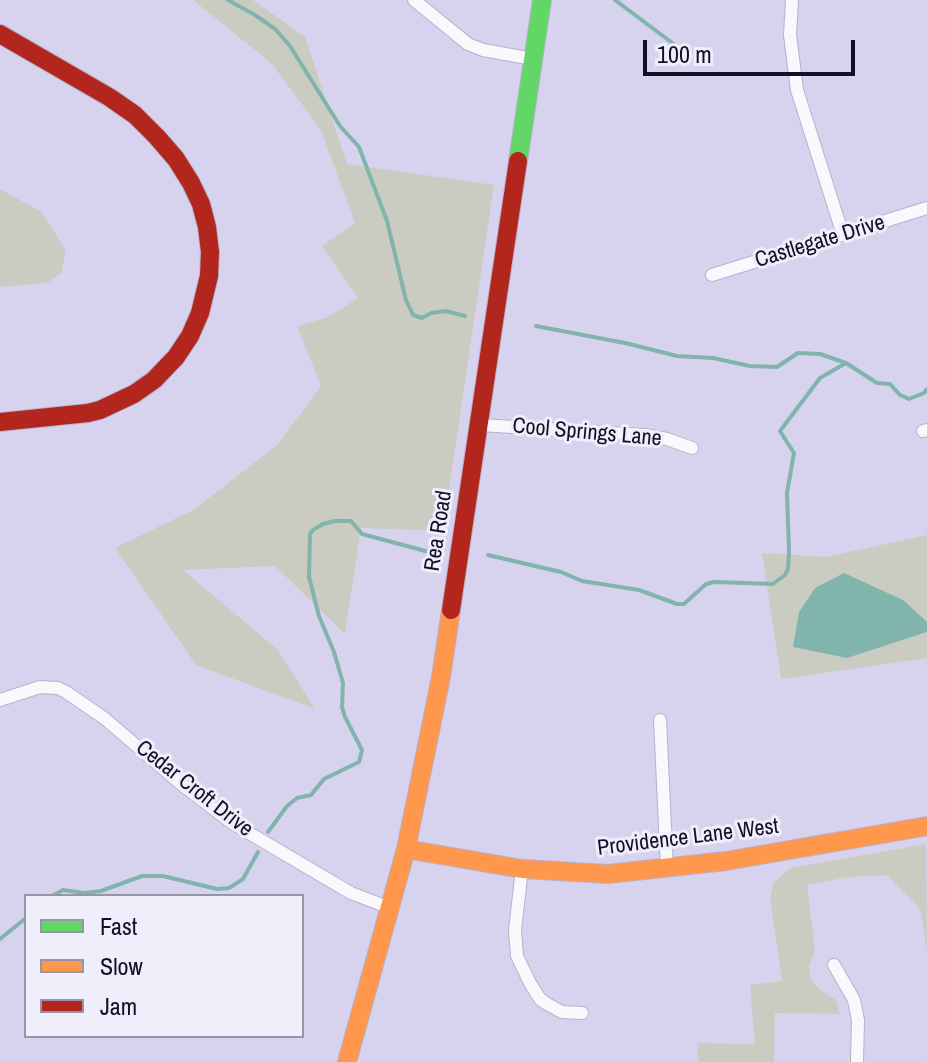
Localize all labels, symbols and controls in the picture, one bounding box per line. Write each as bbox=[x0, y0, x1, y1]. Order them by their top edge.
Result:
scale bar bbox=[647, 24, 859, 74]
text: 100 m bbox=[657, 38, 712, 70]
street label: Castlegate Drive bbox=[752, 210, 888, 274]
street label: Cool Springs Lane bbox=[511, 413, 663, 453]
street label: Rea Road bbox=[420, 489, 458, 573]
street label: Cedar Croft Drive bbox=[130, 735, 258, 843]
street label: Providence Lane West bbox=[596, 814, 780, 862]
legend bbox=[24, 894, 304, 1038]
text: Fast bbox=[100, 910, 137, 942]
text: Slow bbox=[100, 950, 143, 982]
text: Jam bbox=[100, 990, 137, 1022]

